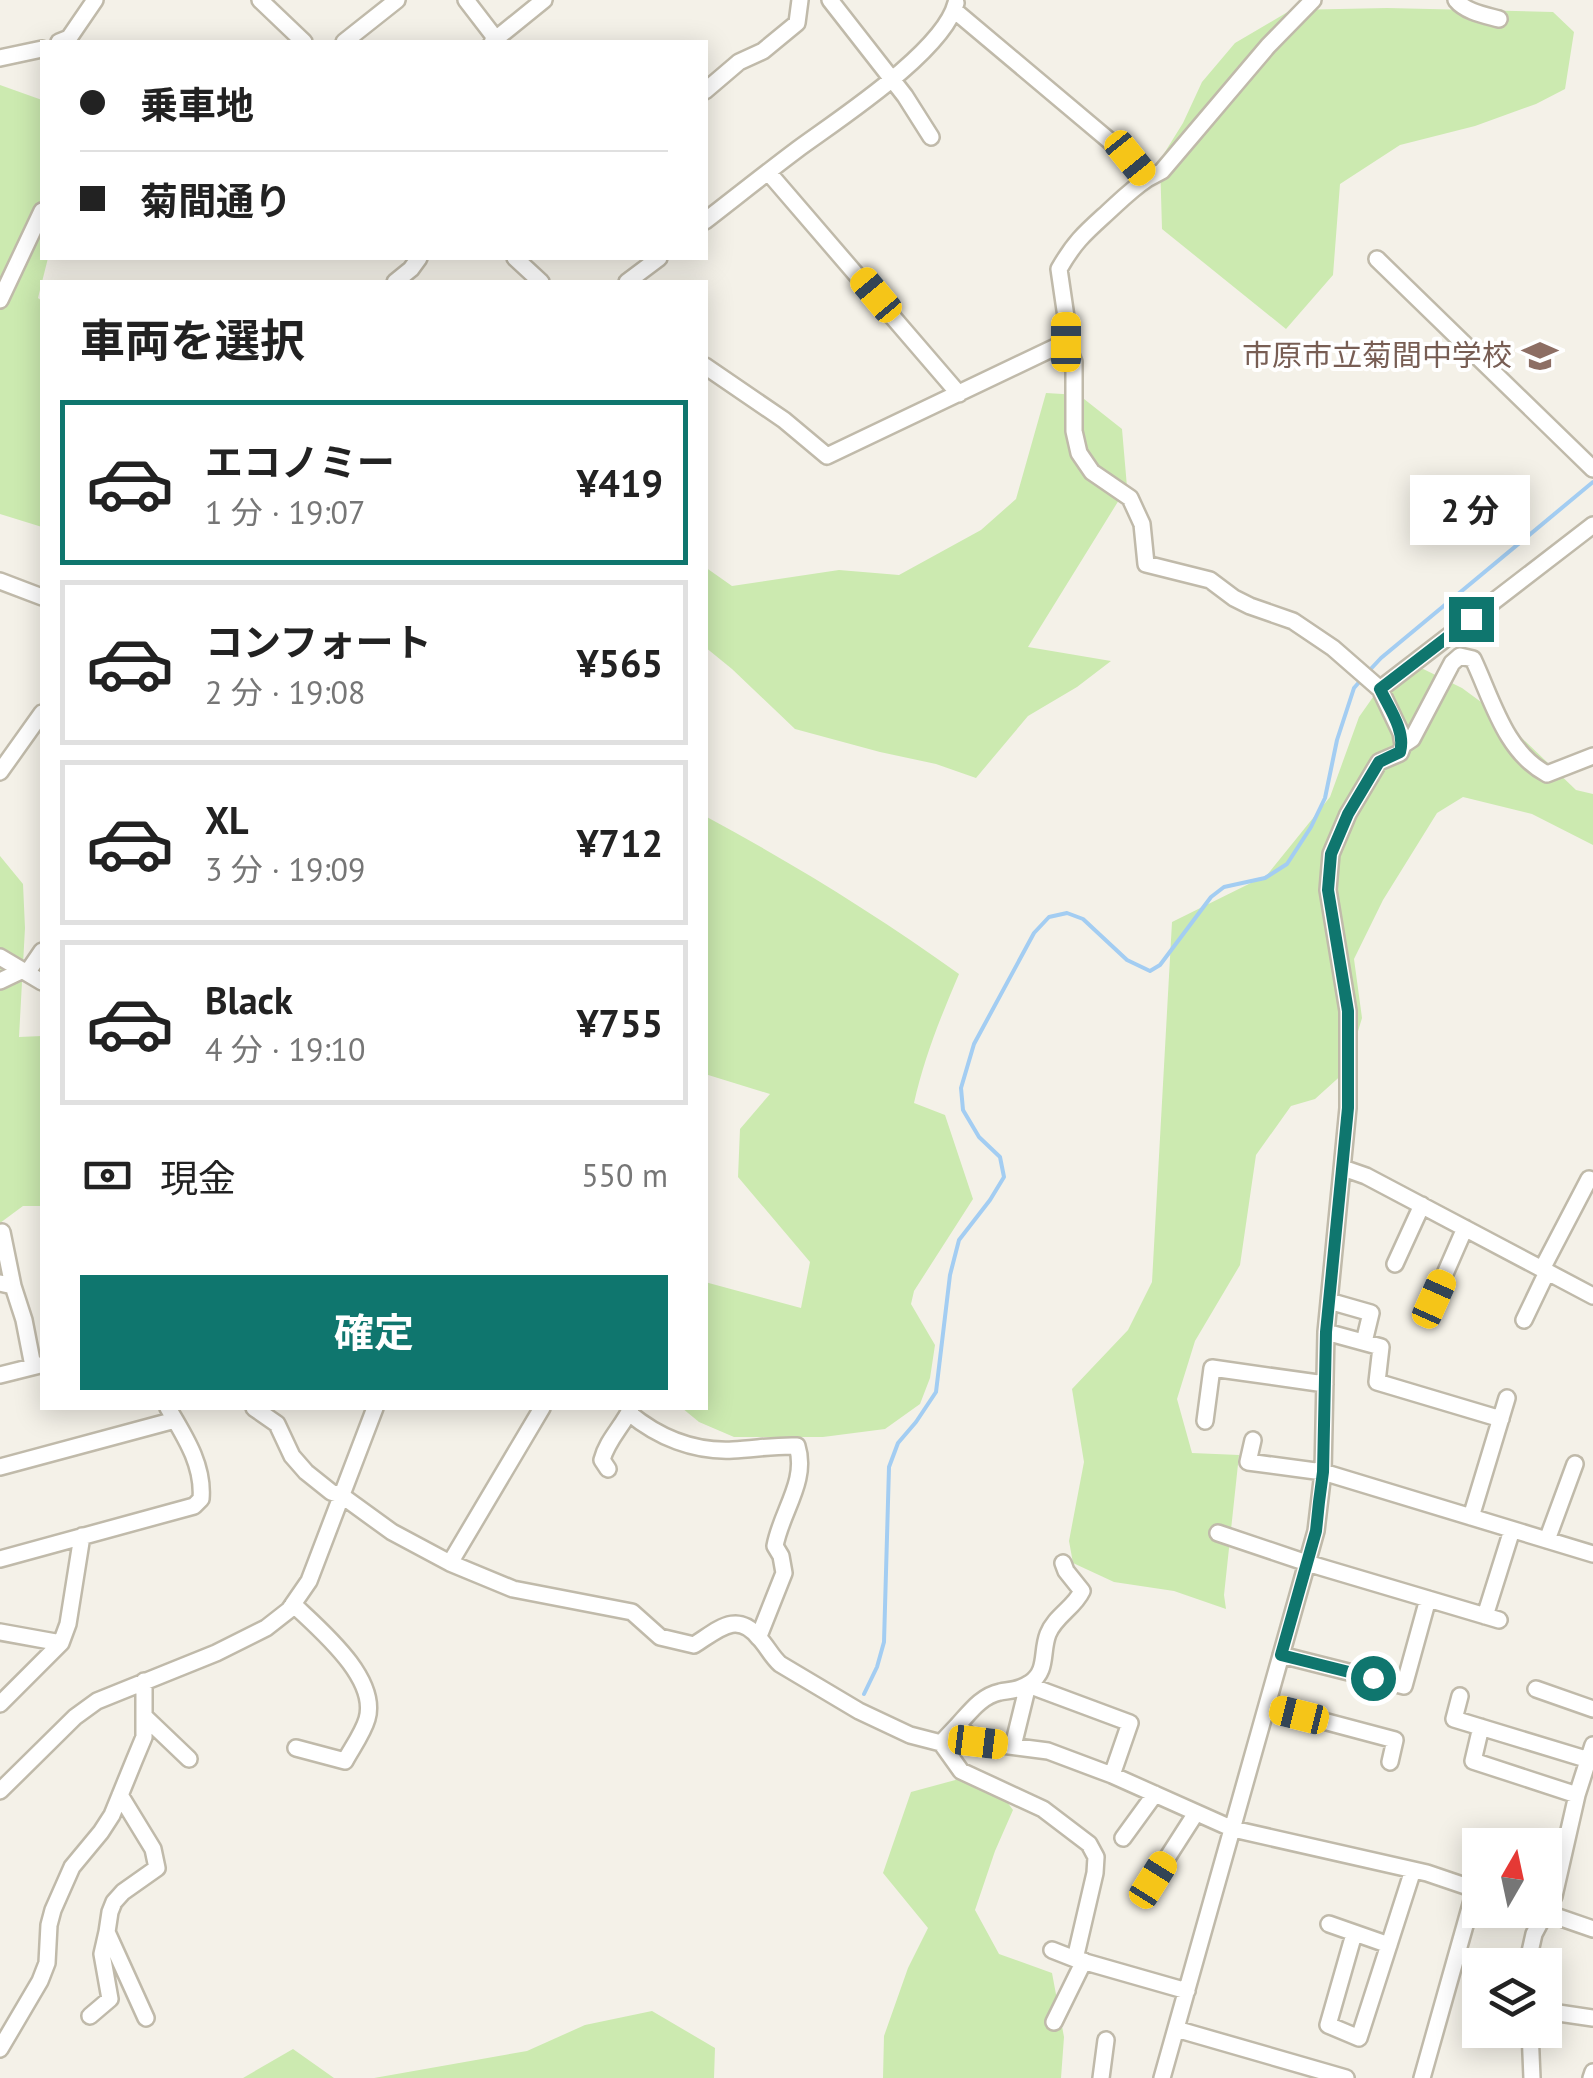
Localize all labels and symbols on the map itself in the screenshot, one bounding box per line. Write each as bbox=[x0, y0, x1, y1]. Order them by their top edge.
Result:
car bbox=[1099, 125, 1161, 191]
car bbox=[845, 262, 907, 328]
car bbox=[1051, 312, 1081, 372]
place label: 市原市立菊間中学校 bbox=[1242, 335, 1512, 374]
school or university icon: 市原市立菊間中学校 bbox=[1521, 337, 1559, 375]
callout: 2 分 bbox=[1411, 474, 1531, 544]
route end bbox=[1449, 597, 1494, 642]
car bbox=[1408, 1265, 1460, 1333]
route start bbox=[1351, 1656, 1396, 1701]
car bbox=[1266, 1693, 1332, 1737]
car bbox=[946, 1723, 1010, 1761]
north arrow bbox=[1462, 1828, 1562, 1928]
car bbox=[1124, 1847, 1182, 1913]

